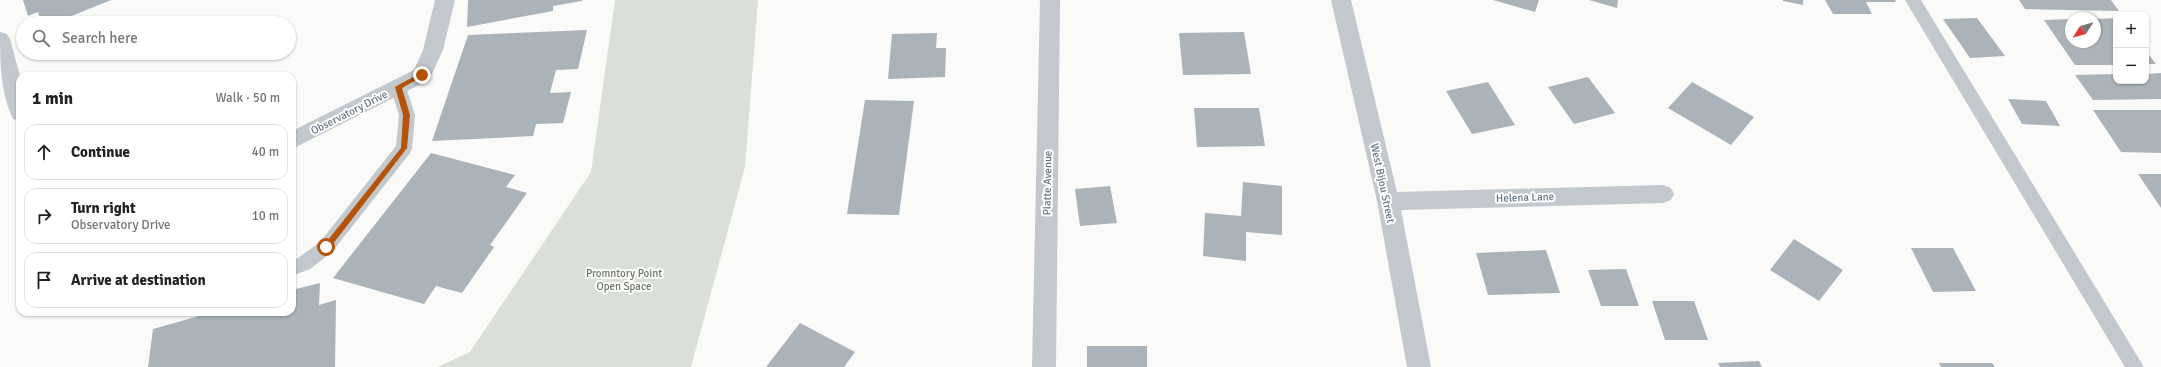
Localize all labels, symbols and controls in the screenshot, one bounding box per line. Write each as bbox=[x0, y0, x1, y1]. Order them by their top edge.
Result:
north arrow bbox=[2065, 12, 2101, 48]
map controls bbox=[2113, 12, 2149, 84]
button: + bbox=[2113, 12, 2149, 48]
search box bbox=[16, 16, 296, 60]
icon: search bbox=[30, 27, 52, 49]
text: Search here bbox=[62, 29, 138, 47]
button: − bbox=[2113, 48, 2149, 84]
route end bbox=[413, 66, 431, 84]
text: 1 min bbox=[32, 88, 73, 109]
street label: Observatory Drive bbox=[309, 88, 390, 137]
text: Walk · 50 m bbox=[216, 90, 280, 106]
icon: ahead bbox=[33, 141, 55, 163]
street label: West Bijou Street bbox=[1368, 142, 1397, 224]
text: Continue bbox=[71, 143, 130, 161]
text: 40 m bbox=[252, 144, 279, 160]
street label: Platte Avenue bbox=[1040, 150, 1055, 216]
street label: Helena Lane bbox=[1496, 190, 1554, 205]
text: Turn right bbox=[71, 199, 136, 217]
icon: right bbox=[33, 205, 55, 227]
text: 10 m bbox=[252, 208, 279, 224]
text: Observatory Drive bbox=[71, 217, 170, 233]
route start bbox=[317, 238, 335, 256]
park label: Promntory Point Open Space bbox=[586, 267, 662, 293]
icon: arrive bbox=[33, 269, 55, 291]
text: Arrive at destination bbox=[71, 271, 206, 289]

